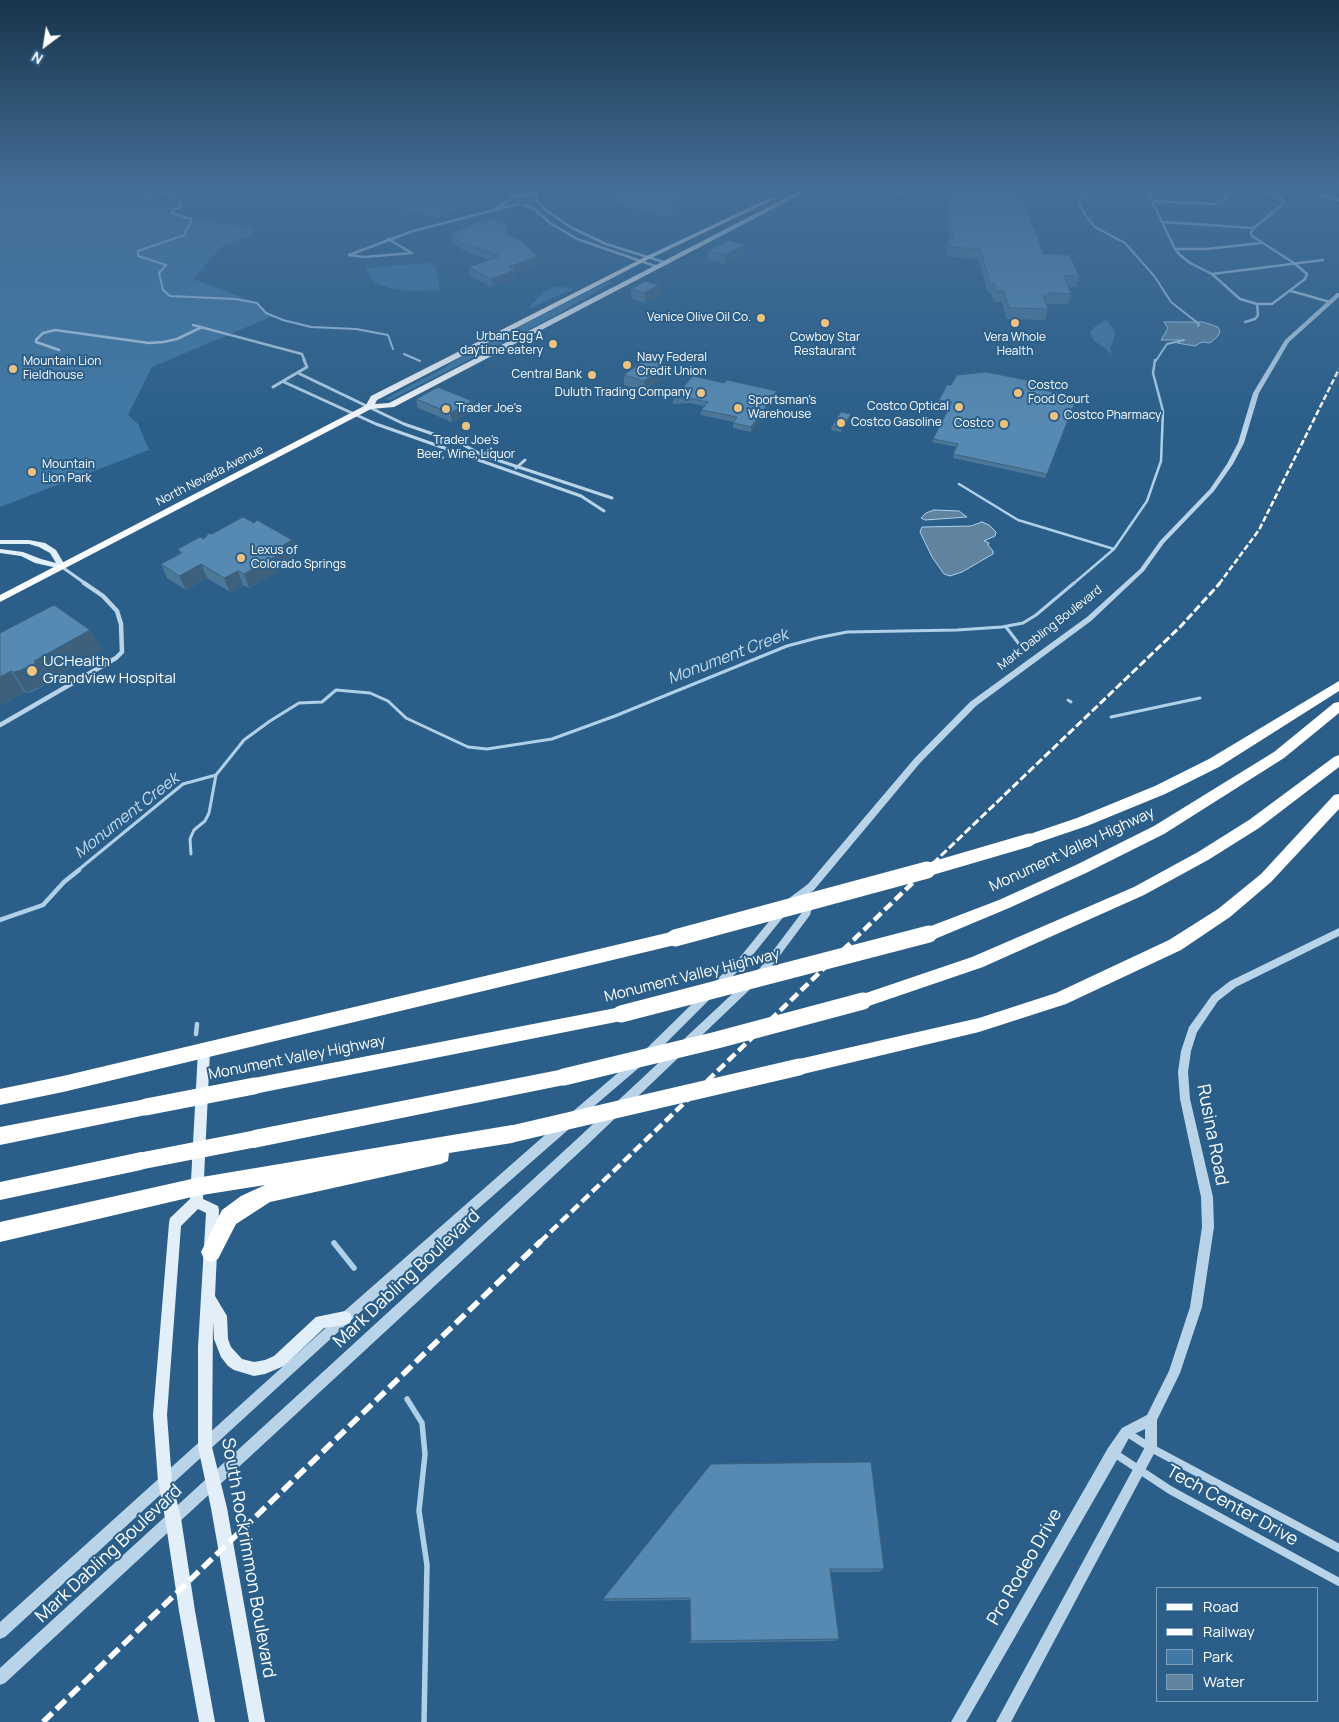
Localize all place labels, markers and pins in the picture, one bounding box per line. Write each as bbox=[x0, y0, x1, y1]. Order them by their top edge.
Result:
place label: Venice Olive Oil Co. bbox=[647, 311, 751, 325]
marker: Venice Olive Oil Co. bbox=[755, 312, 767, 324]
marker: Cowboy Star Restaurant bbox=[819, 317, 831, 329]
marker: Vera Whole Health bbox=[1009, 317, 1021, 329]
place label: Urban Egg A daytime eatery bbox=[460, 330, 543, 358]
place label: Cowboy Star Restaurant bbox=[790, 331, 860, 359]
place label: Vera Whole Health bbox=[984, 331, 1046, 359]
marker: Urban Egg A daytime eatery bbox=[547, 338, 559, 350]
place label: Navy Federal Credit Union bbox=[637, 351, 707, 379]
place label: Mountain Lion Fieldhouse bbox=[23, 355, 101, 383]
marker: Navy Federal Credit Union bbox=[621, 359, 633, 371]
marker: Mountain Lion Fieldhouse bbox=[7, 363, 19, 375]
place label: Central Bank bbox=[512, 368, 582, 382]
marker: Central Bank bbox=[586, 369, 598, 381]
place label: Costco Food Court bbox=[1028, 379, 1090, 407]
place label: Duluth Trading Company bbox=[555, 386, 691, 400]
marker: Duluth Trading Company bbox=[695, 387, 707, 399]
marker: Costco Food Court bbox=[1012, 387, 1024, 399]
place label: Sportsman's Warehouse bbox=[748, 394, 816, 422]
place label: Costco Optical bbox=[867, 400, 949, 414]
marker: Costco Optical bbox=[953, 401, 965, 413]
place label: Trader Joe's bbox=[456, 402, 522, 416]
marker: Sportsman's Warehouse bbox=[732, 402, 744, 414]
marker: Trader Joe's bbox=[440, 403, 452, 415]
place label: Costco Pharmacy bbox=[1064, 409, 1161, 423]
marker: Costco Pharmacy bbox=[1048, 410, 1060, 422]
place label: Costco Gasoline bbox=[851, 416, 942, 430]
marker: Costco Gasoline bbox=[835, 417, 847, 429]
place label: Costco bbox=[954, 417, 994, 431]
marker: Costco bbox=[998, 418, 1010, 430]
marker: Trader Joe's Beer, Wine, Liquor bbox=[460, 420, 472, 432]
place label: Trader Joe's Beer, Wine, Liquor bbox=[417, 434, 515, 462]
place label: Mountain Lion Park bbox=[42, 458, 95, 486]
marker: Mountain Lion Park bbox=[26, 466, 38, 478]
place label: Lexus of Colorado Springs bbox=[251, 544, 346, 572]
marker: Lexus of Colorado Springs bbox=[235, 552, 247, 564]
place label: UCHealth Grandview Hospital bbox=[43, 653, 176, 688]
marker: UCHealth Grandview Hospital bbox=[25, 664, 39, 678]

